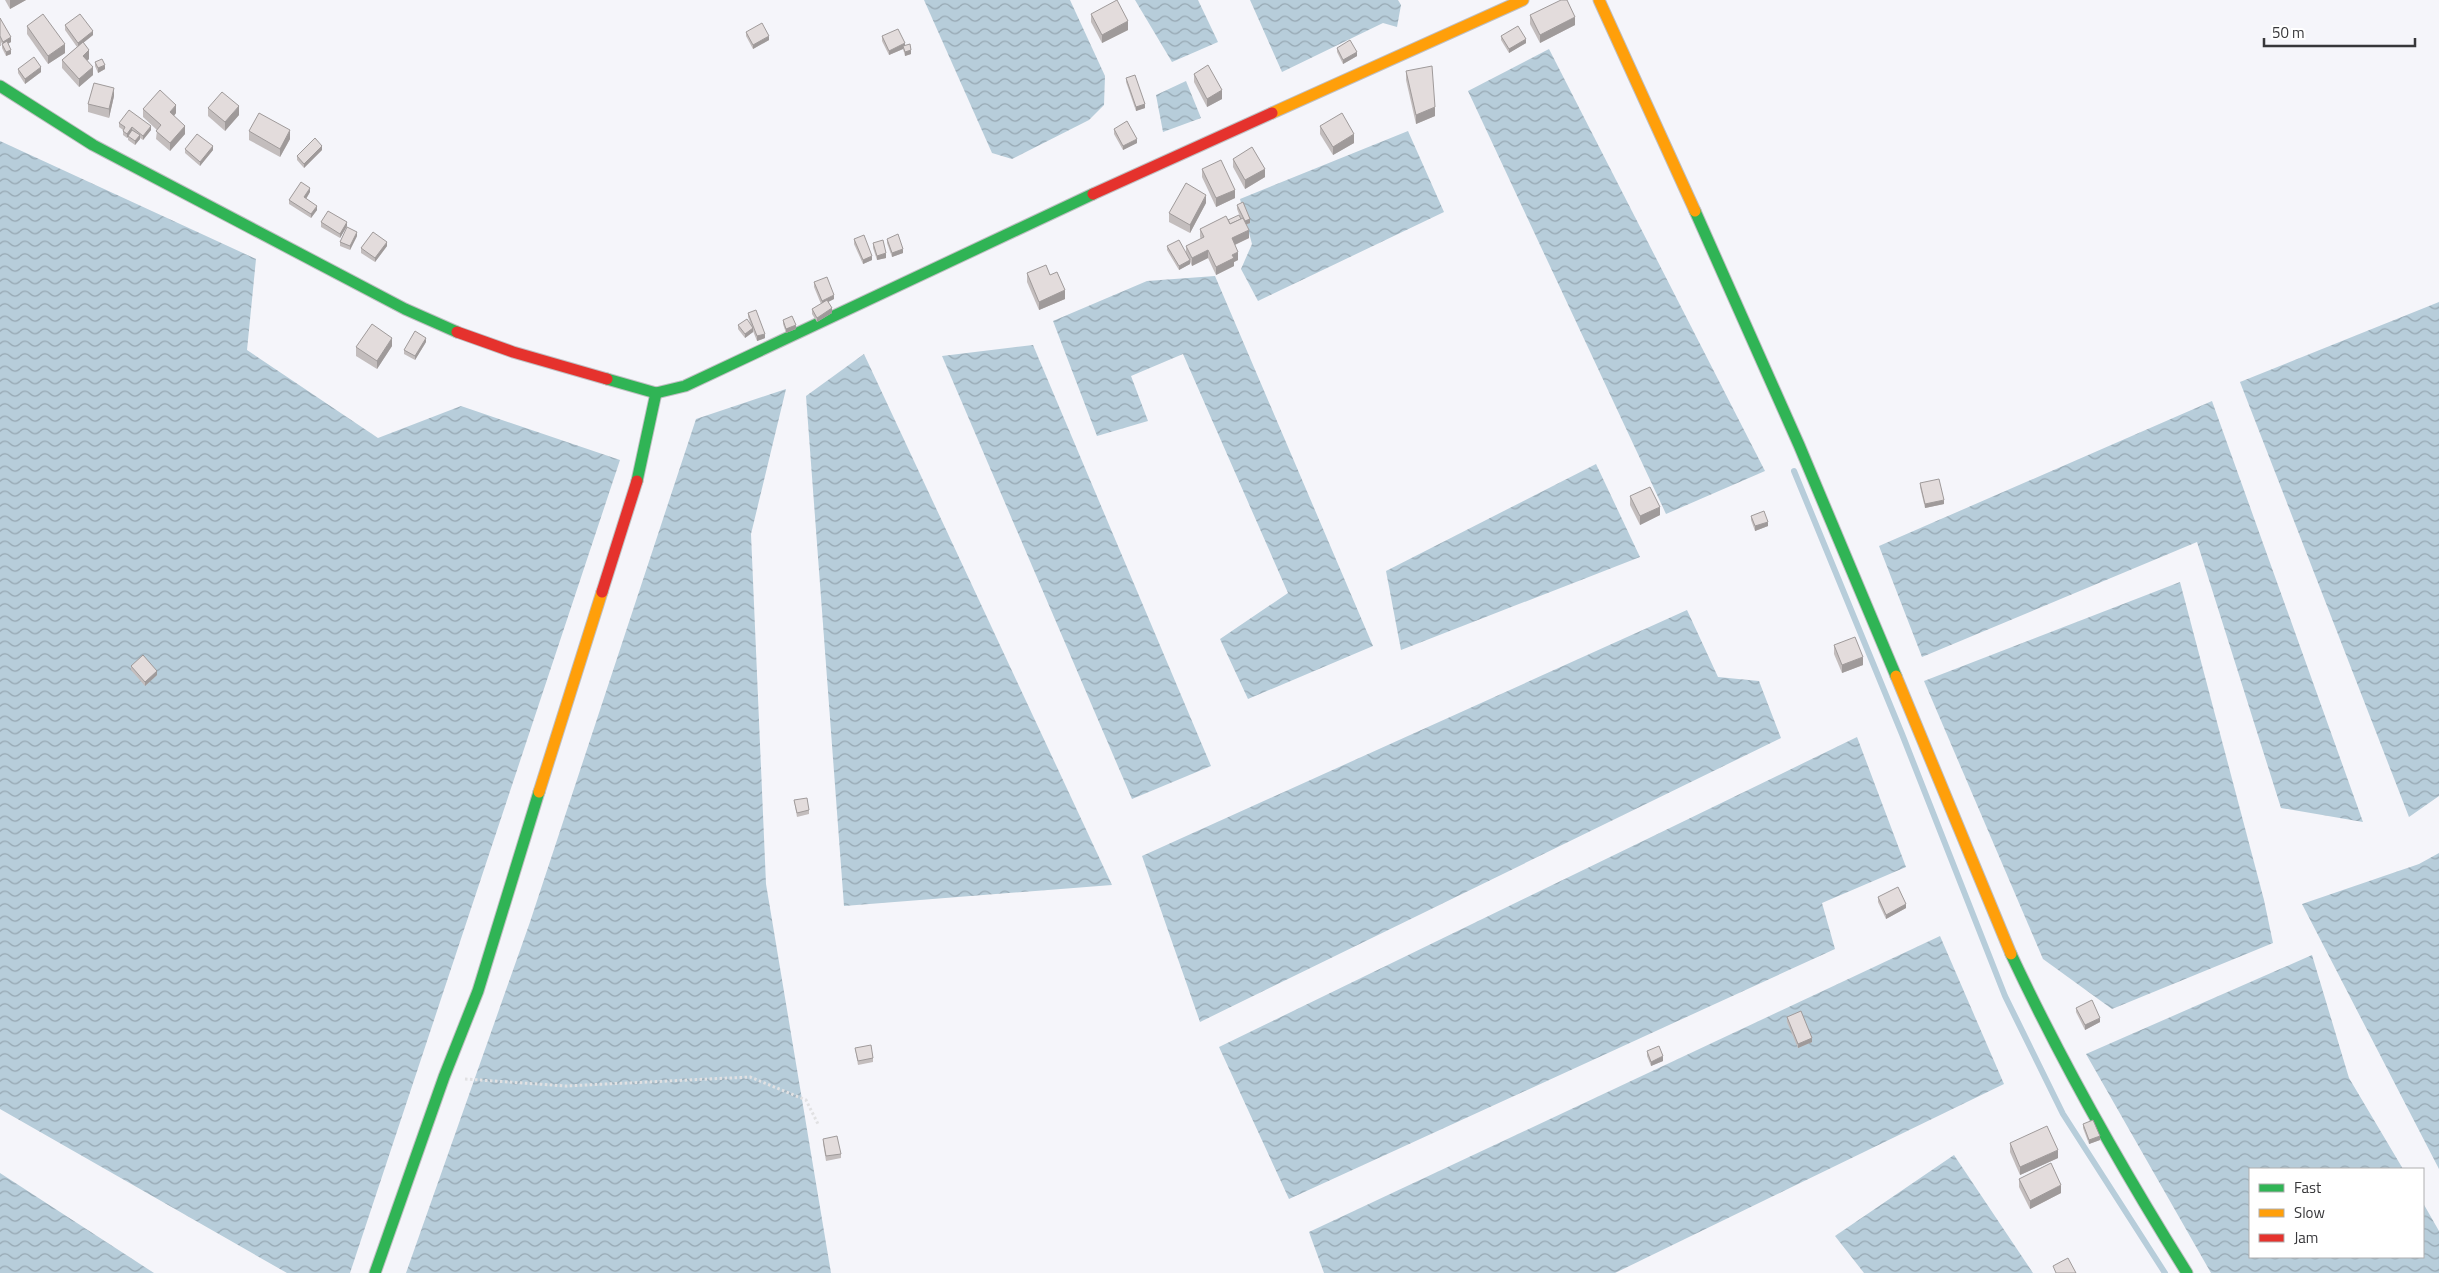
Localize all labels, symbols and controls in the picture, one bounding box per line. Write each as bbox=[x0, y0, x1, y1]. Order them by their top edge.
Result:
scale bar bbox=[2264, 15, 2415, 47]
text: 50 m bbox=[2272, 21, 2305, 44]
legend bbox=[2249, 1168, 2424, 1258]
text: Fast bbox=[2294, 1176, 2322, 1199]
text: Slow bbox=[2294, 1201, 2325, 1224]
text: Jam bbox=[2294, 1226, 2318, 1249]

